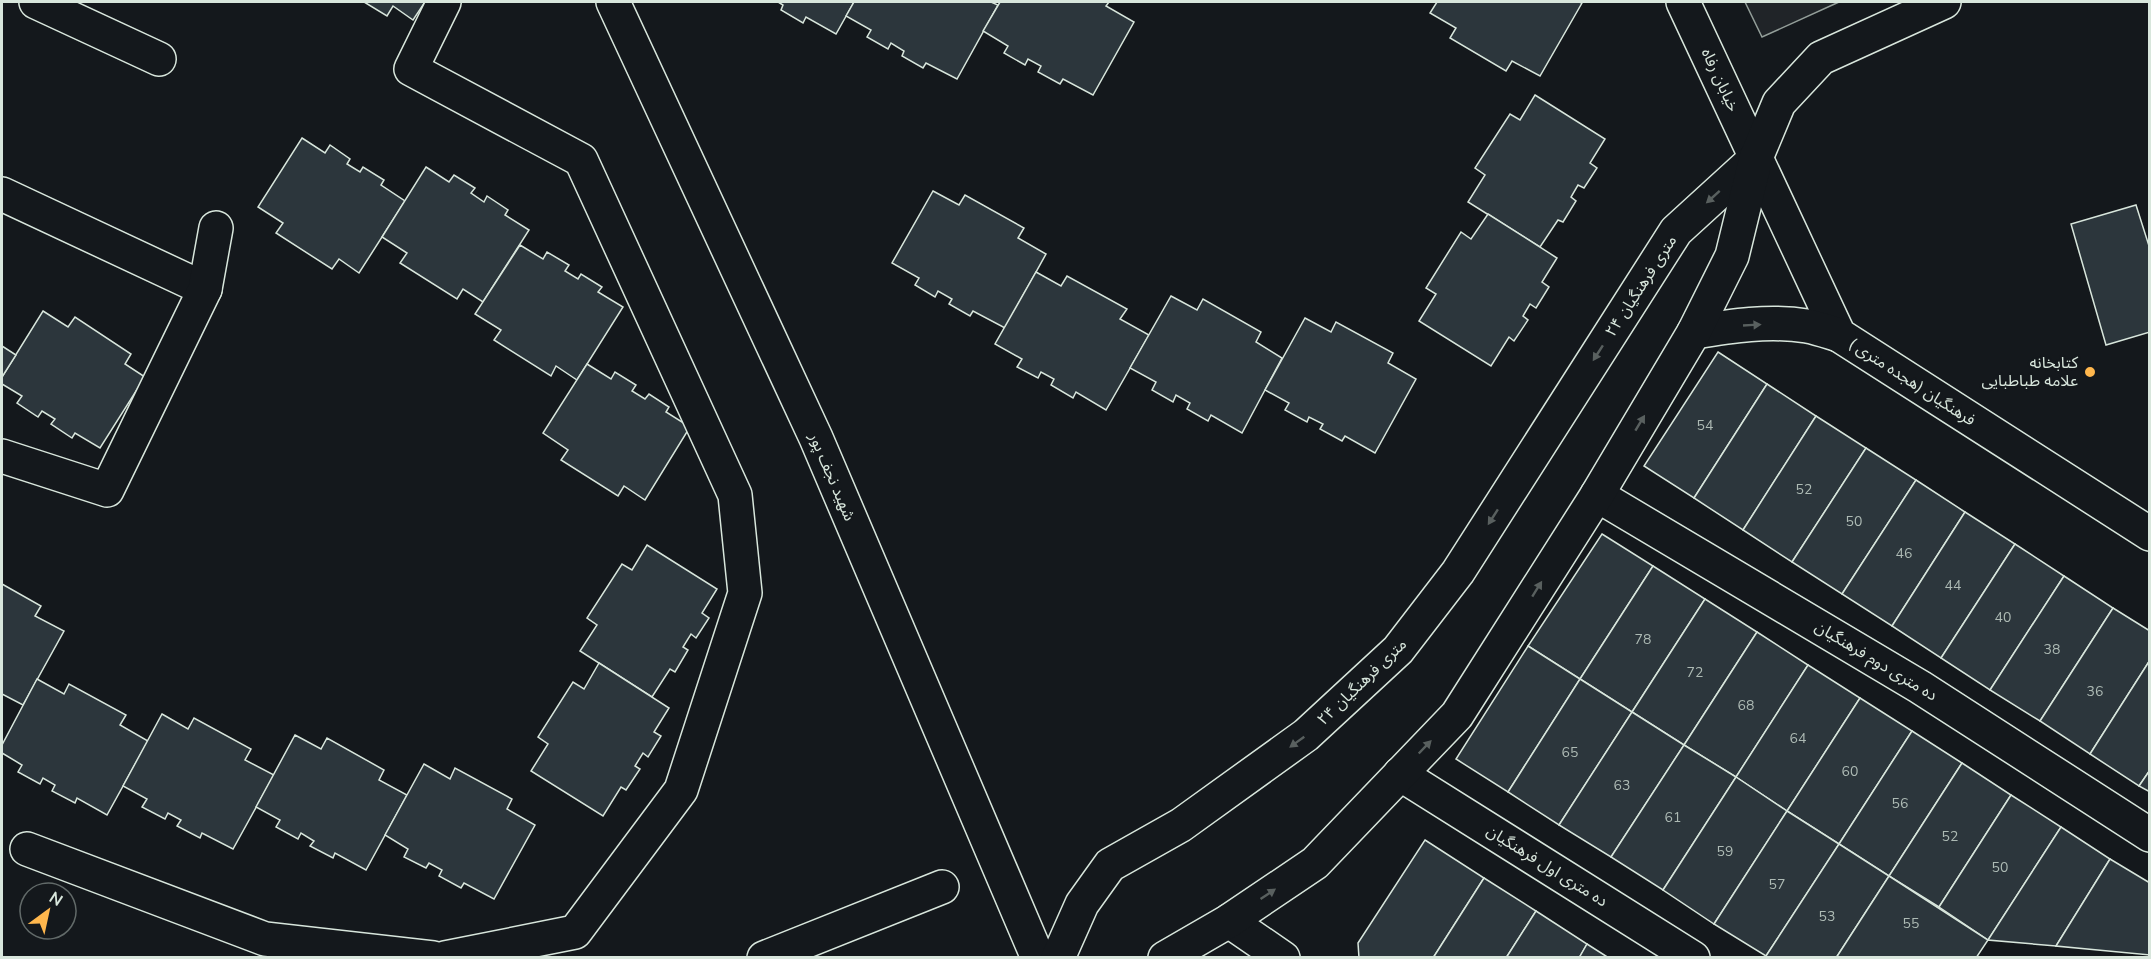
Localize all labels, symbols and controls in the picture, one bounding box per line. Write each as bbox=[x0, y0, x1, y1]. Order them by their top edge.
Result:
street label: خیابان رفاه bbox=[1696, 45, 1744, 115]
one-way arrow bbox=[1706, 190, 1721, 203]
street label: ۲۴ متری فرهنگیان bbox=[1600, 231, 1682, 341]
one-way arrow bbox=[1742, 320, 1761, 329]
street label: فرهنگیان (هجده متری ) bbox=[1844, 333, 1980, 431]
one-way arrow bbox=[1593, 345, 1604, 361]
place label: کتابخانه علامه طباطبایی bbox=[1982, 352, 2078, 392]
marker: کتابخانه علامه طباطبایی bbox=[2083, 365, 2097, 379]
one-way arrow bbox=[1635, 414, 1645, 431]
house number: 54 bbox=[1697, 416, 1713, 435]
street label: شهید نجف پور bbox=[803, 429, 860, 524]
house number: 52 bbox=[1796, 480, 1812, 499]
one-way arrow bbox=[1488, 509, 1499, 525]
house number: 50 bbox=[1846, 512, 1862, 531]
house number: 46 bbox=[1896, 544, 1912, 563]
house number: 44 bbox=[1945, 576, 1961, 595]
one-way arrow bbox=[1532, 580, 1543, 597]
house number: 40 bbox=[1995, 608, 2011, 627]
street label: ده متری دوم فرهنگیان bbox=[1810, 616, 1941, 707]
house number: 78 bbox=[1635, 630, 1651, 649]
street label: ۲۴ متری فرهنگیان bbox=[1312, 634, 1412, 730]
house number: 38 bbox=[2044, 640, 2060, 659]
house number: 72 bbox=[1687, 663, 1703, 682]
house number: 36 bbox=[2087, 682, 2103, 701]
house number: 68 bbox=[1738, 696, 1754, 715]
house number: 64 bbox=[1790, 729, 1806, 748]
one-way arrow bbox=[1289, 736, 1305, 748]
one-way arrow bbox=[1418, 741, 1432, 755]
house number: 65 bbox=[1562, 743, 1578, 762]
house number: 60 bbox=[1842, 762, 1858, 781]
house number: 63 bbox=[1614, 776, 1630, 795]
house number: 56 bbox=[1892, 794, 1908, 813]
house number: 61 bbox=[1665, 808, 1681, 827]
street label: ده متری اول فرهنگیان bbox=[1482, 820, 1612, 912]
house number: 52 bbox=[1942, 827, 1958, 846]
house number: 59 bbox=[1717, 842, 1733, 861]
house number: 50 bbox=[1992, 858, 2008, 877]
house number: 57 bbox=[1769, 875, 1785, 894]
north arrow bbox=[18, 881, 78, 941]
text: N bbox=[45, 887, 67, 912]
one-way arrow bbox=[1260, 888, 1276, 900]
house number: 53 bbox=[1819, 907, 1835, 926]
house number: 55 bbox=[1903, 914, 1919, 933]

